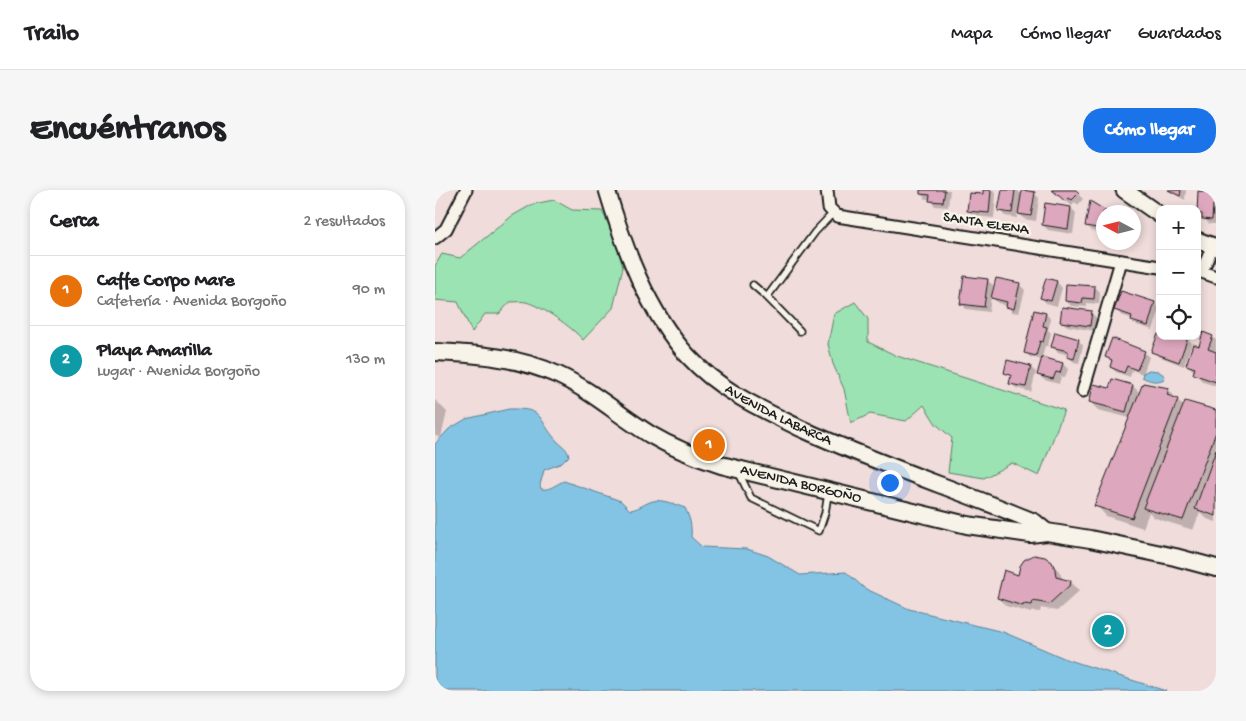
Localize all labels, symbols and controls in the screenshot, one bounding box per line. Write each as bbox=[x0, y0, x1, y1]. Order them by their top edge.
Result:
text: Trailo bbox=[25, 20, 79, 49]
text: Mapa bbox=[951, 24, 992, 45]
text: Cómo llegar bbox=[1020, 24, 1110, 45]
text: Guardados bbox=[1138, 24, 1221, 45]
button: Cómo llegar bbox=[1083, 108, 1216, 153]
text: Encuéntranos bbox=[30, 110, 225, 151]
north arrow bbox=[1096, 205, 1141, 250]
map controls bbox=[1156, 205, 1201, 340]
button: + bbox=[1156, 205, 1201, 250]
street label: SANTA ELENA bbox=[942, 208, 1031, 240]
text: Cerca bbox=[50, 210, 98, 235]
text: 2 resultados bbox=[304, 213, 385, 232]
button: − bbox=[1156, 250, 1201, 295]
text: Caffe Corpo Mare bbox=[97, 270, 235, 293]
text: 1 bbox=[63, 281, 69, 300]
text: 90 m bbox=[353, 281, 385, 300]
text: Cafetería · Avenida Borgoño bbox=[97, 293, 286, 312]
button: locate bbox=[1156, 295, 1201, 340]
text: Playa Amarilla bbox=[97, 340, 212, 363]
text: 2 bbox=[62, 351, 70, 370]
text: 130 m bbox=[346, 351, 385, 370]
text: Lugar · Avenida Borgoño bbox=[97, 363, 260, 382]
street label: AVENIDA LABARCA bbox=[721, 381, 835, 450]
pin: 1 bbox=[693, 426, 725, 464]
street label: AVENIDA BORGOÑO bbox=[738, 461, 863, 508]
your location bbox=[877, 470, 903, 496]
pin: 2 bbox=[1092, 612, 1124, 650]

